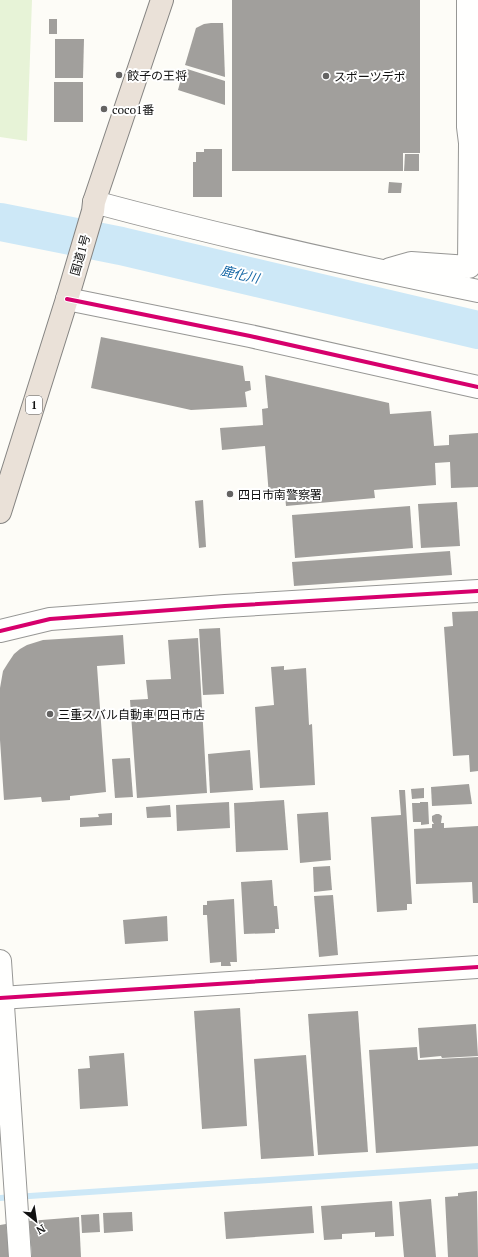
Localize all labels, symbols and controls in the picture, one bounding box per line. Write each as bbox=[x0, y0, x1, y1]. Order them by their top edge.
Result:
place label: 餃子の王将 bbox=[127, 68, 187, 83]
place label: スポーツデポ bbox=[334, 69, 406, 84]
marker: 餃子の王将 bbox=[114, 70, 124, 80]
marker: スポーツデポ bbox=[321, 71, 331, 81]
place label: coco1番 bbox=[112, 102, 154, 117]
marker: coco1番 bbox=[99, 104, 109, 114]
street label: 国道1号 bbox=[67, 233, 93, 277]
water label: 鹿化川 bbox=[219, 261, 263, 288]
road number: 1 bbox=[26, 396, 42, 414]
place label: 四日市南警察署 bbox=[238, 487, 322, 502]
marker: 四日市南警察署 bbox=[225, 489, 235, 499]
place label: 三重スバル自動車 四日市店 bbox=[58, 707, 205, 722]
marker: 三重スバル自動車 四日市店 bbox=[45, 709, 55, 719]
north arrow bbox=[16, 1201, 56, 1241]
text: N bbox=[33, 1222, 48, 1238]

